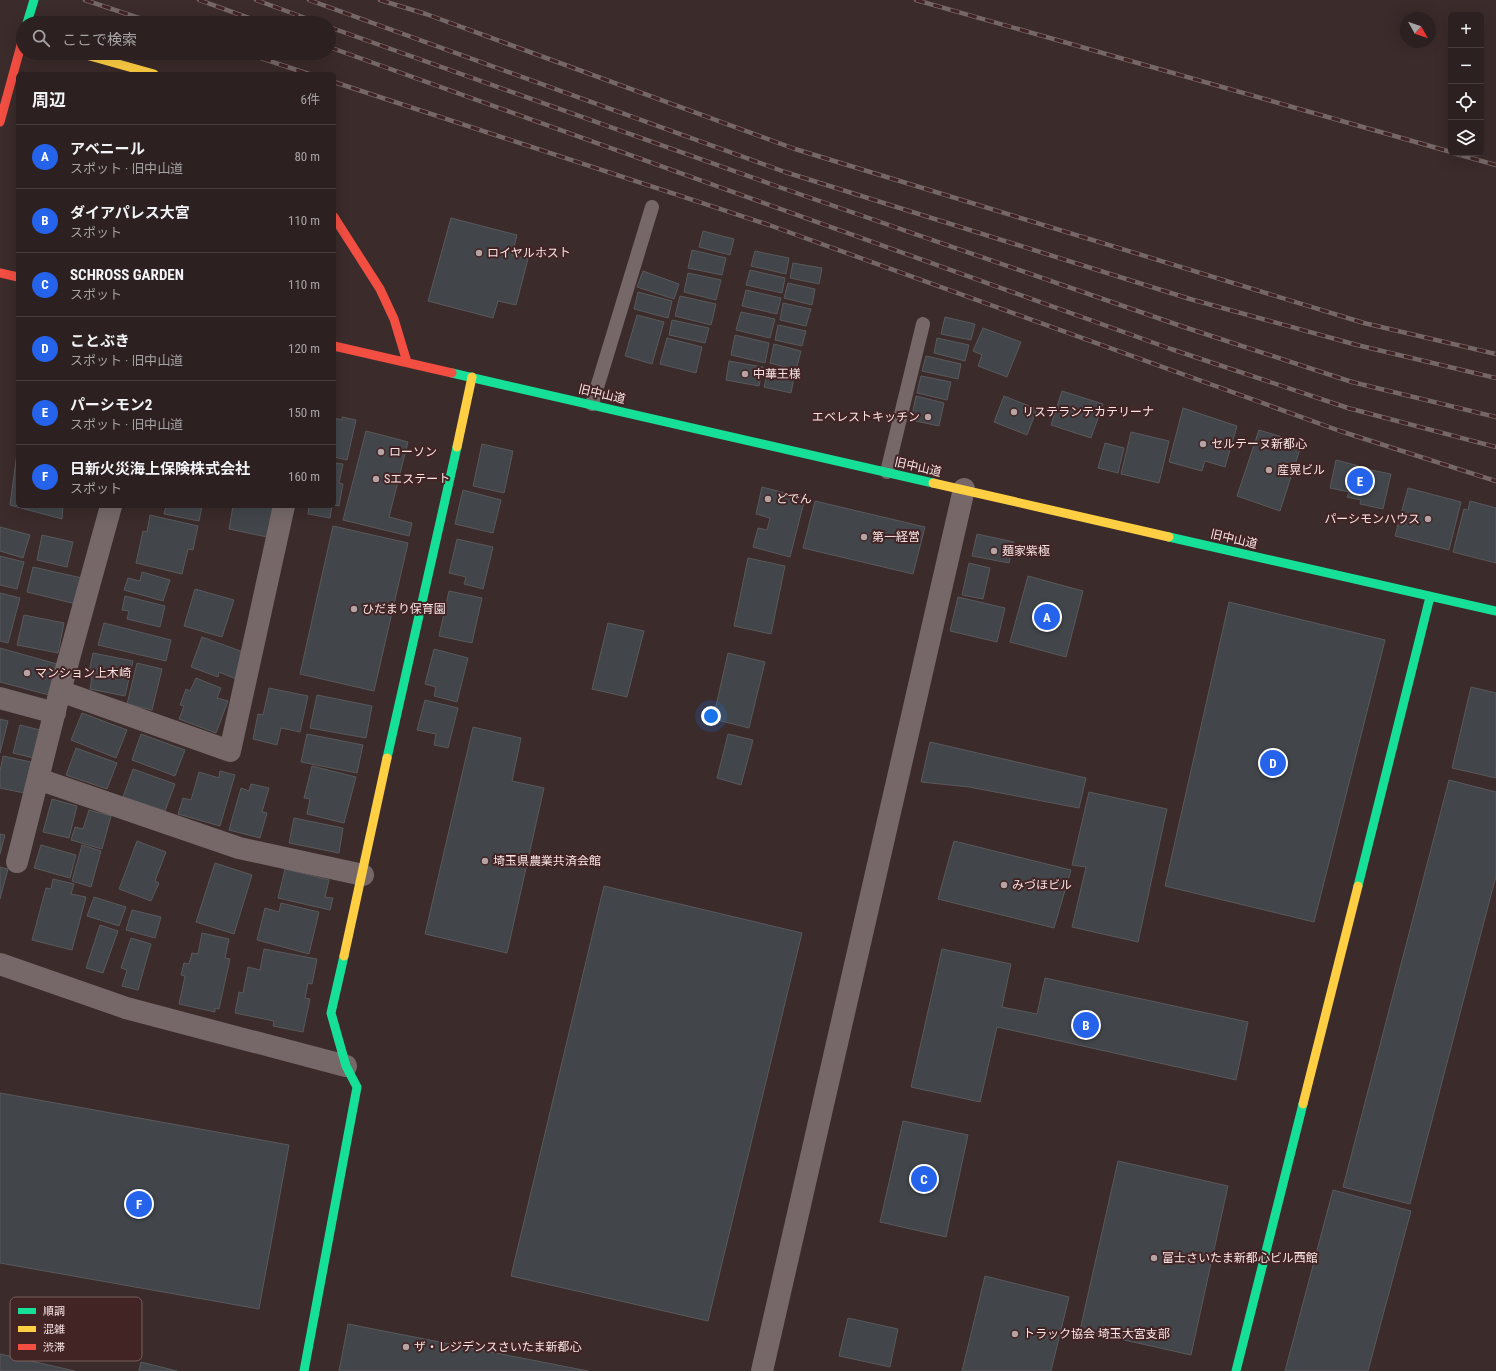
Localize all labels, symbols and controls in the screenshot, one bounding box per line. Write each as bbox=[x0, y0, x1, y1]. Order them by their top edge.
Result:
north arrow bbox=[1400, 12, 1436, 48]
map controls bbox=[1448, 12, 1484, 156]
button: + bbox=[1448, 12, 1484, 48]
search box bbox=[16, 16, 336, 60]
icon: search bbox=[30, 27, 52, 49]
text: ここで検索 bbox=[62, 31, 137, 49]
button: − bbox=[1448, 48, 1484, 84]
button: locate bbox=[1448, 84, 1484, 120]
text: 周辺 bbox=[32, 90, 66, 110]
text: 6件 bbox=[301, 92, 320, 107]
button: layers bbox=[1448, 120, 1484, 156]
text: アベニール bbox=[70, 140, 145, 158]
text: A bbox=[41, 149, 49, 164]
text: 80 m bbox=[294, 149, 320, 164]
text: スポット · 旧中山道 bbox=[70, 161, 183, 176]
text: ダイアパレス大宮 bbox=[70, 204, 190, 222]
text: B bbox=[41, 213, 49, 228]
text: 110 m bbox=[288, 213, 320, 228]
text: スポット bbox=[70, 225, 122, 240]
place label: ロイヤルホスト bbox=[487, 246, 571, 260]
marker: ロイヤルホスト bbox=[474, 248, 484, 258]
text: SCHROSS GARDEN bbox=[70, 266, 184, 284]
text: C bbox=[41, 277, 49, 292]
text: 110 m bbox=[288, 277, 320, 292]
text: スポット bbox=[70, 287, 122, 302]
text: ことぶき bbox=[70, 332, 130, 350]
text: D bbox=[41, 341, 49, 356]
text: 120 m bbox=[288, 341, 320, 356]
text: スポット · 旧中山道 bbox=[70, 353, 183, 368]
place label: 中華王様 bbox=[753, 367, 801, 381]
marker: 中華王様 bbox=[740, 369, 750, 379]
street label: 旧中山道 bbox=[577, 382, 627, 406]
text: パーシモン2 bbox=[70, 396, 152, 414]
text: E bbox=[42, 405, 48, 420]
text: 150 m bbox=[288, 405, 320, 420]
place label: リステランテカテリーナ bbox=[1022, 405, 1154, 419]
marker: リステランテカテリーナ bbox=[1009, 407, 1019, 417]
place label: エベレストキッチン bbox=[812, 410, 920, 424]
marker: エベレストキッチン bbox=[923, 412, 933, 422]
text: スポット · 旧中山道 bbox=[70, 417, 183, 432]
place label: セルテーヌ新都心 bbox=[1211, 437, 1307, 451]
marker: セルテーヌ新都心 bbox=[1198, 439, 1208, 449]
place label: ローソン bbox=[389, 445, 437, 459]
marker: ローソン bbox=[376, 447, 386, 457]
street label: 旧中山道 bbox=[893, 455, 943, 479]
text: 日新火災海上保険株式会社 bbox=[70, 460, 250, 478]
place label: 産晃ビル bbox=[1277, 463, 1325, 477]
marker: 産晃ビル bbox=[1264, 465, 1274, 475]
pin: E bbox=[1347, 466, 1373, 496]
text: F bbox=[42, 469, 48, 484]
text: 160 m bbox=[288, 469, 320, 484]
place label: Sエステート bbox=[384, 472, 450, 486]
marker: Sエステート bbox=[371, 474, 381, 484]
text: スポット bbox=[70, 481, 122, 496]
place label: どでん bbox=[776, 492, 812, 506]
marker: どでん bbox=[763, 494, 773, 504]
place label: パーシモンハウス bbox=[1324, 512, 1420, 526]
marker: パーシモンハウス bbox=[1423, 514, 1433, 524]
street label: 旧中山道 bbox=[1209, 527, 1259, 551]
place label: 第一経営 bbox=[872, 530, 920, 544]
marker: 第一経営 bbox=[859, 532, 869, 542]
place label: 麺家紫極 bbox=[1002, 544, 1050, 558]
marker: 麺家紫極 bbox=[989, 546, 999, 556]
place label: ひだまり保育園 bbox=[362, 602, 446, 616]
pin: A bbox=[1034, 602, 1060, 632]
marker: ひだまり保育園 bbox=[349, 604, 359, 614]
place label: マンション上木崎 bbox=[35, 666, 131, 680]
marker: マンション上木崎 bbox=[22, 668, 32, 678]
your location bbox=[701, 706, 721, 726]
pin: D bbox=[1260, 748, 1286, 778]
place label: 埼玉県農業共済会館 bbox=[493, 854, 601, 868]
marker: 埼玉県農業共済会館 bbox=[480, 856, 490, 866]
place label: みづほビル bbox=[1012, 878, 1072, 892]
marker: みづほビル bbox=[999, 880, 1009, 890]
pin: B bbox=[1073, 1010, 1099, 1040]
pin: C bbox=[911, 1164, 937, 1194]
pin: F bbox=[126, 1189, 152, 1219]
place label: 富士さいたま新都心ビル西館 bbox=[1162, 1251, 1318, 1265]
marker: 富士さいたま新都心ビル西館 bbox=[1149, 1253, 1159, 1263]
legend bbox=[10, 1297, 142, 1361]
text: 順調 bbox=[43, 1305, 65, 1318]
text: 混雑 bbox=[43, 1323, 65, 1336]
place label: トラック協会 埼玉大宮支部 bbox=[1023, 1327, 1170, 1341]
marker: トラック協会 埼玉大宮支部 bbox=[1010, 1329, 1020, 1339]
place label: ザ・レジデンスさいたま新都心 bbox=[414, 1340, 581, 1354]
text: 渋滞 bbox=[43, 1341, 65, 1354]
marker: ザ・レジデンスさいたま新都心 bbox=[401, 1342, 411, 1352]

